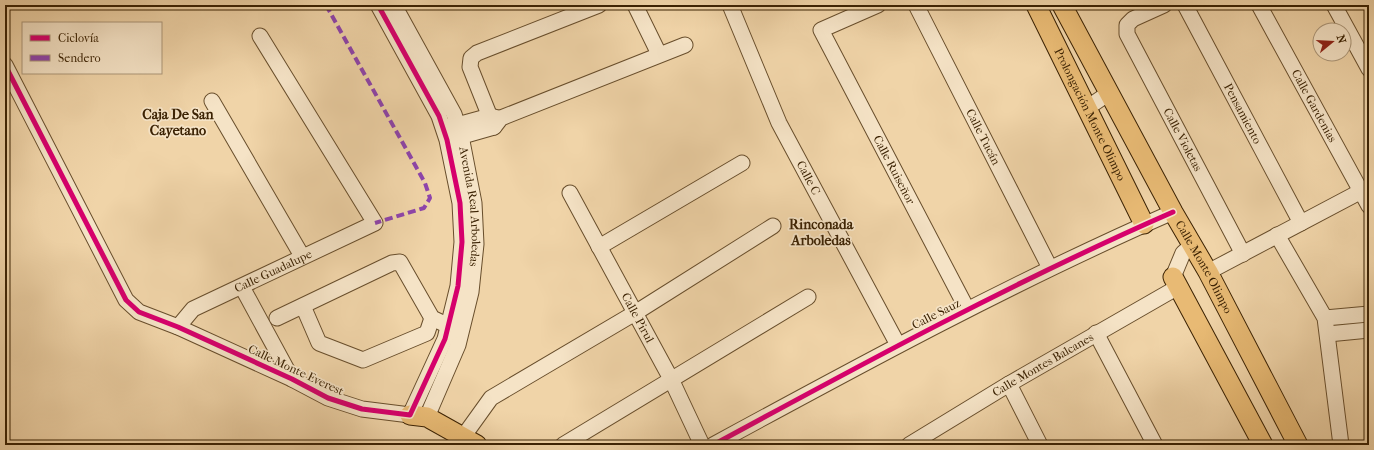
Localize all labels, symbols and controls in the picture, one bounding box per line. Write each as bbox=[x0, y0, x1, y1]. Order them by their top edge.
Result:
legend bbox=[22, 22, 162, 74]
north arrow bbox=[1312, 22, 1352, 62]
text: Ciclovía bbox=[58, 31, 99, 45]
text: N bbox=[1334, 33, 1349, 46]
street label: Prolongación Monte Olimpo bbox=[1051, 46, 1129, 183]
text: Sendero bbox=[58, 51, 101, 65]
street label: Calle Gardenias bbox=[1289, 67, 1340, 145]
street label: Pensamiento bbox=[1221, 81, 1265, 146]
district label: Caja De San Cayetano bbox=[142, 106, 215, 139]
street label: Calle Tucán bbox=[963, 106, 1003, 167]
street label: Calle Violetas bbox=[1160, 106, 1205, 174]
street label: Calle Ruiseñor bbox=[870, 133, 918, 207]
street label: Avenida Real Arboledas bbox=[456, 144, 483, 268]
street label: Calle C bbox=[794, 158, 823, 197]
district label: Rinconada Arboledas bbox=[789, 216, 854, 249]
street label: Calle Monte Olimpo bbox=[1172, 218, 1235, 316]
street label: Calle Guadalupe bbox=[232, 247, 314, 295]
street label: Calle Pirul bbox=[619, 290, 657, 346]
street label: Calle Sauz bbox=[909, 296, 963, 332]
street label: Calle Montes Balcanes bbox=[990, 330, 1096, 400]
street label: Calle Monte Everest bbox=[246, 342, 347, 399]

